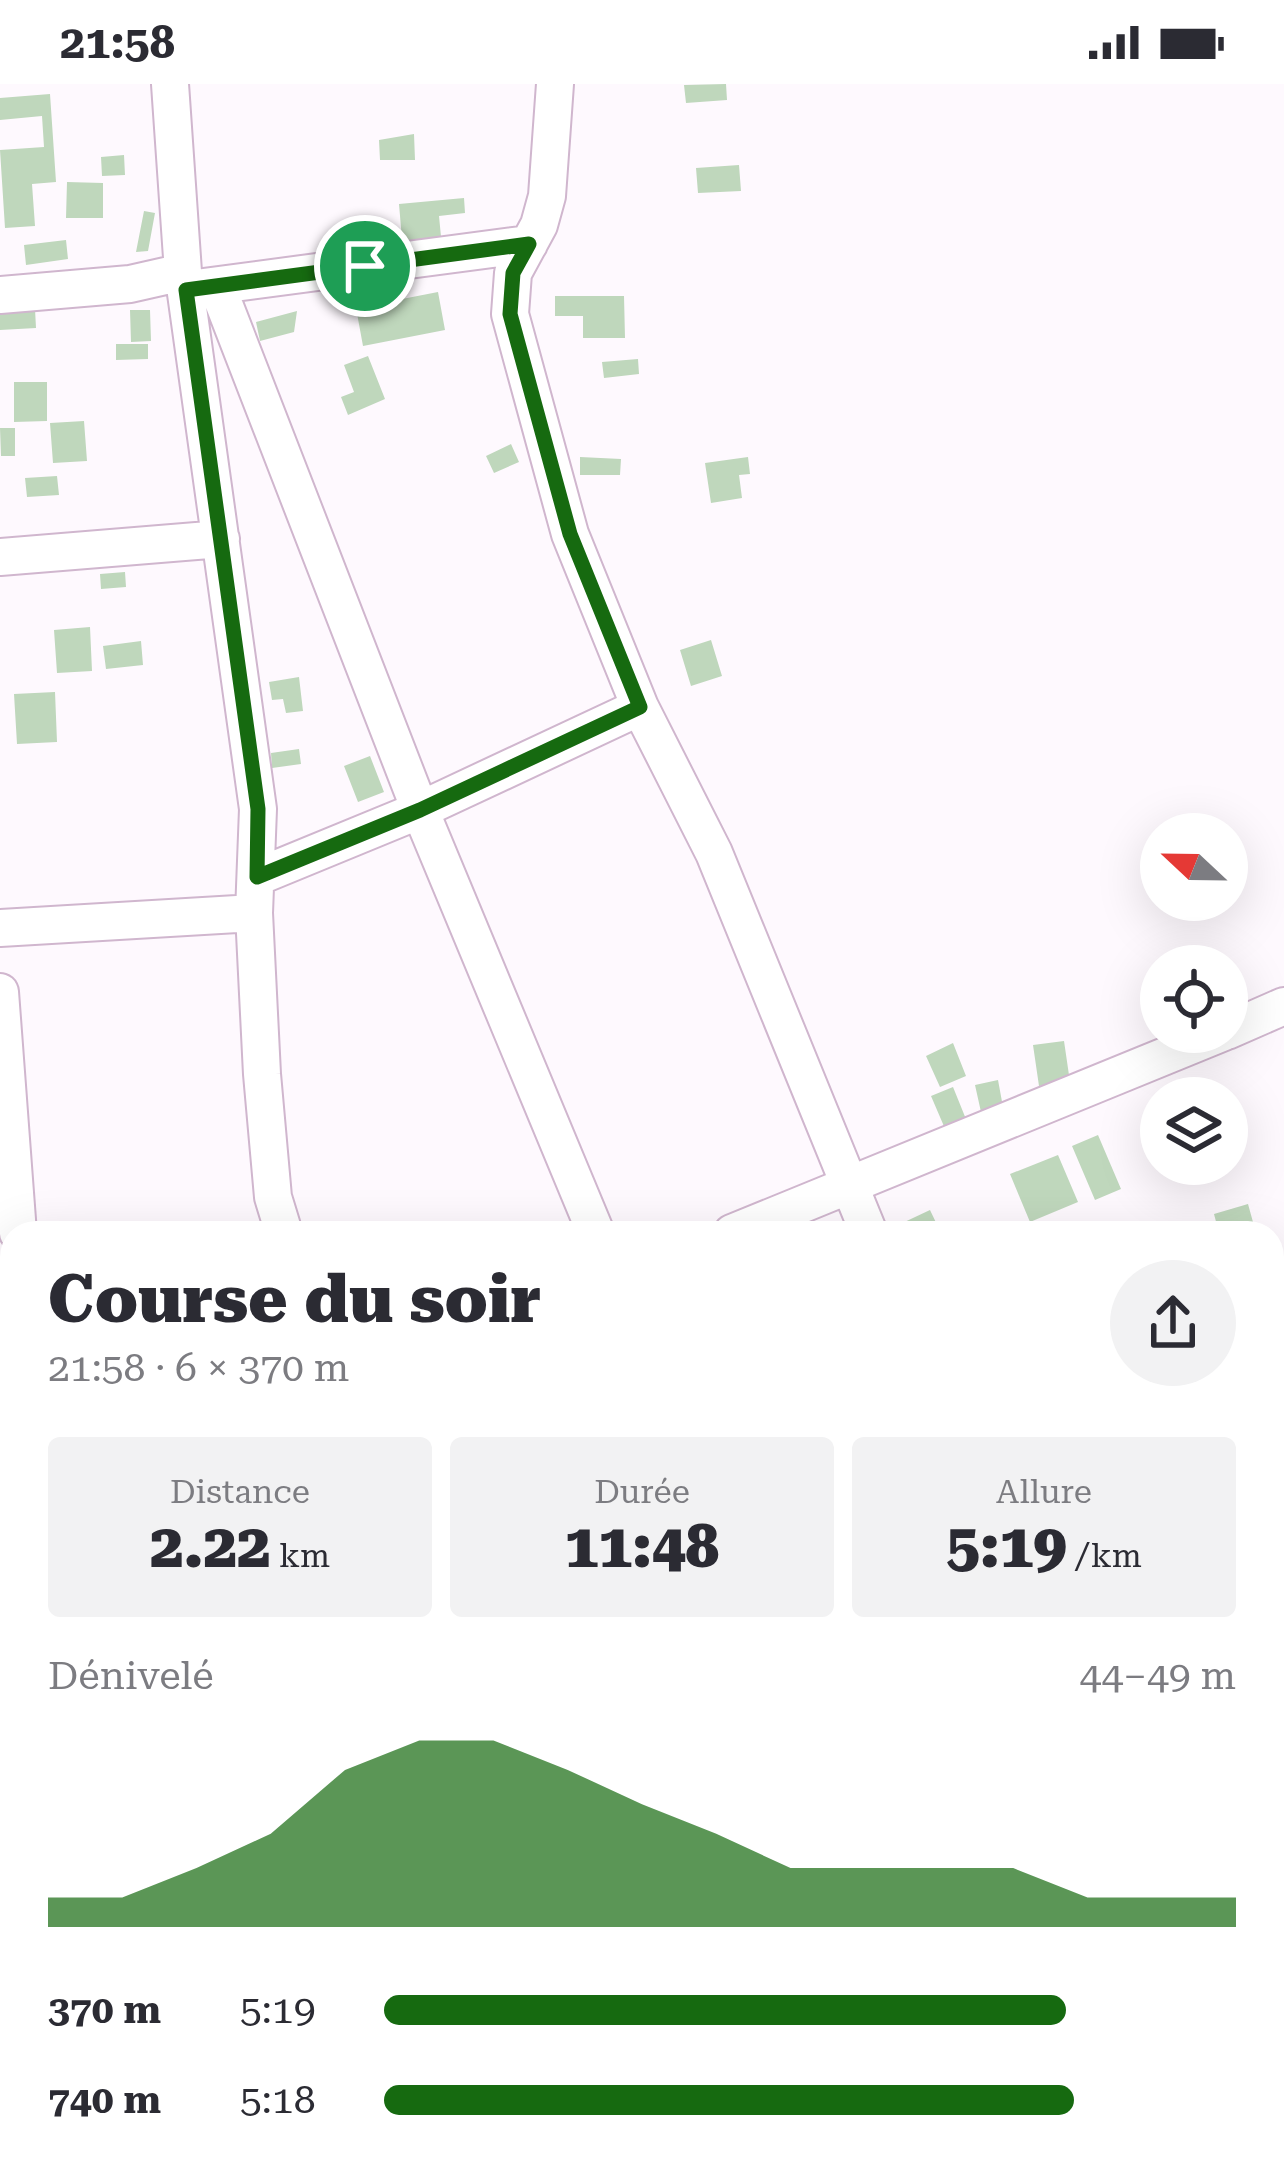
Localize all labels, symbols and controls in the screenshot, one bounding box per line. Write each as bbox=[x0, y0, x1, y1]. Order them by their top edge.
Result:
text: 21:58 bbox=[60, 16, 175, 69]
pin bbox=[314, 215, 416, 317]
icon: arrive bbox=[332, 233, 398, 299]
north arrow bbox=[1140, 813, 1248, 921]
map controls bbox=[1140, 813, 1248, 1185]
button: locate bbox=[1140, 945, 1248, 1053]
button: layers bbox=[1140, 1077, 1248, 1185]
button: share bbox=[1110, 1260, 1236, 1386]
text: Course du soir bbox=[48, 1261, 541, 1338]
text: 21:58 · 6 × 370 m bbox=[48, 1345, 349, 1391]
text: Distance bbox=[170, 1472, 310, 1511]
text: Durée bbox=[594, 1472, 690, 1511]
text: Allure bbox=[996, 1472, 1092, 1511]
text: 2.22 bbox=[150, 1511, 271, 1582]
text: 11:48 bbox=[565, 1511, 719, 1582]
text: 5:19 bbox=[946, 1511, 1067, 1582]
text: km bbox=[271, 1536, 330, 1575]
text: /km bbox=[1067, 1536, 1142, 1575]
text: Dénivelé bbox=[48, 1653, 214, 1699]
text: 44–49 m bbox=[1080, 1653, 1236, 1699]
text: 370 m bbox=[48, 1987, 161, 2033]
text: 5:19 bbox=[240, 1987, 316, 2033]
text: 740 m bbox=[48, 2077, 161, 2123]
text: 5:18 bbox=[240, 2077, 316, 2123]

